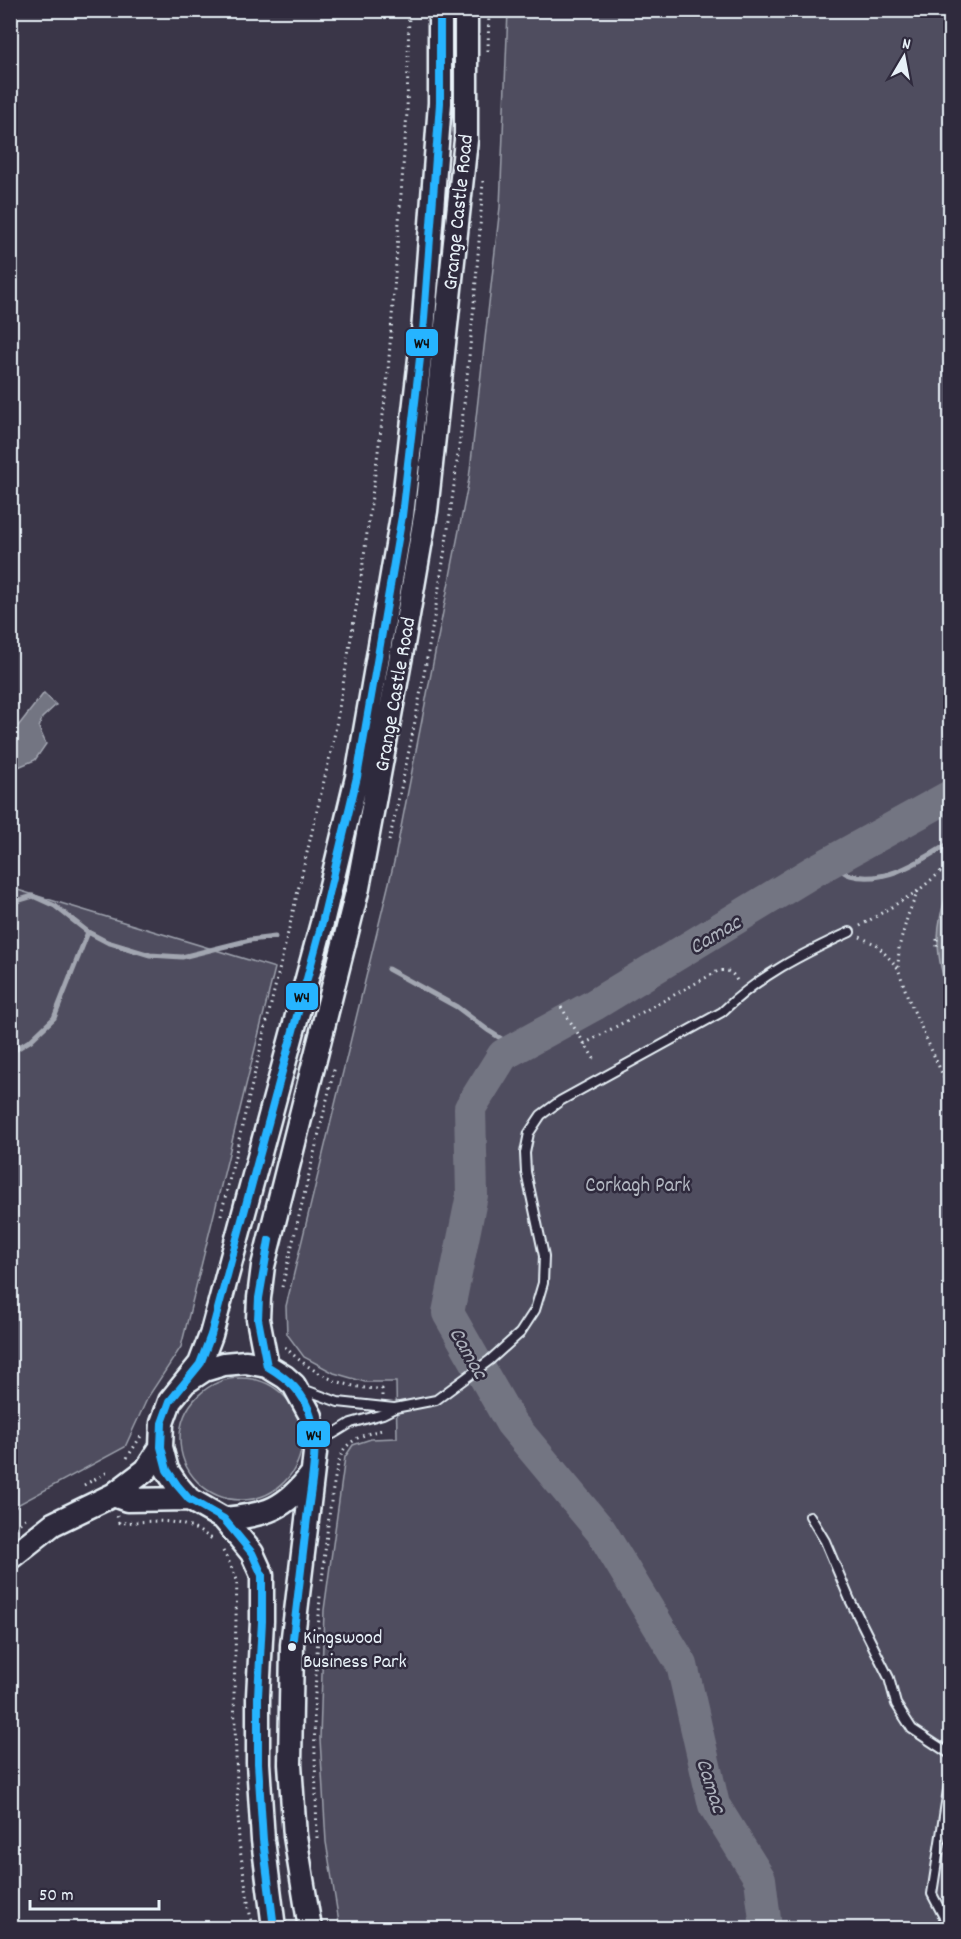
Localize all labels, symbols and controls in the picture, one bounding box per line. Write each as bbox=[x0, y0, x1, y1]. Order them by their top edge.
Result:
north arrow bbox=[874, 27, 934, 87]
text: N bbox=[900, 33, 912, 57]
street label: Grange Castle Road bbox=[437, 133, 483, 292]
line badge: W4 bbox=[405, 328, 439, 357]
text: W4 bbox=[414, 333, 430, 356]
street label: Grange Castle Road bbox=[369, 615, 425, 774]
water label: Camac bbox=[684, 908, 749, 964]
line badge: W4 bbox=[285, 982, 319, 1011]
text: W4 bbox=[294, 987, 310, 1010]
park label: Corkagh Park bbox=[585, 1172, 691, 1202]
water label: Camac bbox=[440, 1322, 495, 1387]
line badge: W4 bbox=[296, 1420, 331, 1448]
text: W4 bbox=[306, 1425, 322, 1448]
place label: Kingswood Business Park bbox=[303, 1625, 407, 1677]
marker: Kingswood Business Park bbox=[286, 1641, 298, 1653]
water label: Camac bbox=[686, 1755, 733, 1818]
scale bar bbox=[30, 1873, 159, 1911]
text: 50 m bbox=[39, 1884, 74, 1909]

